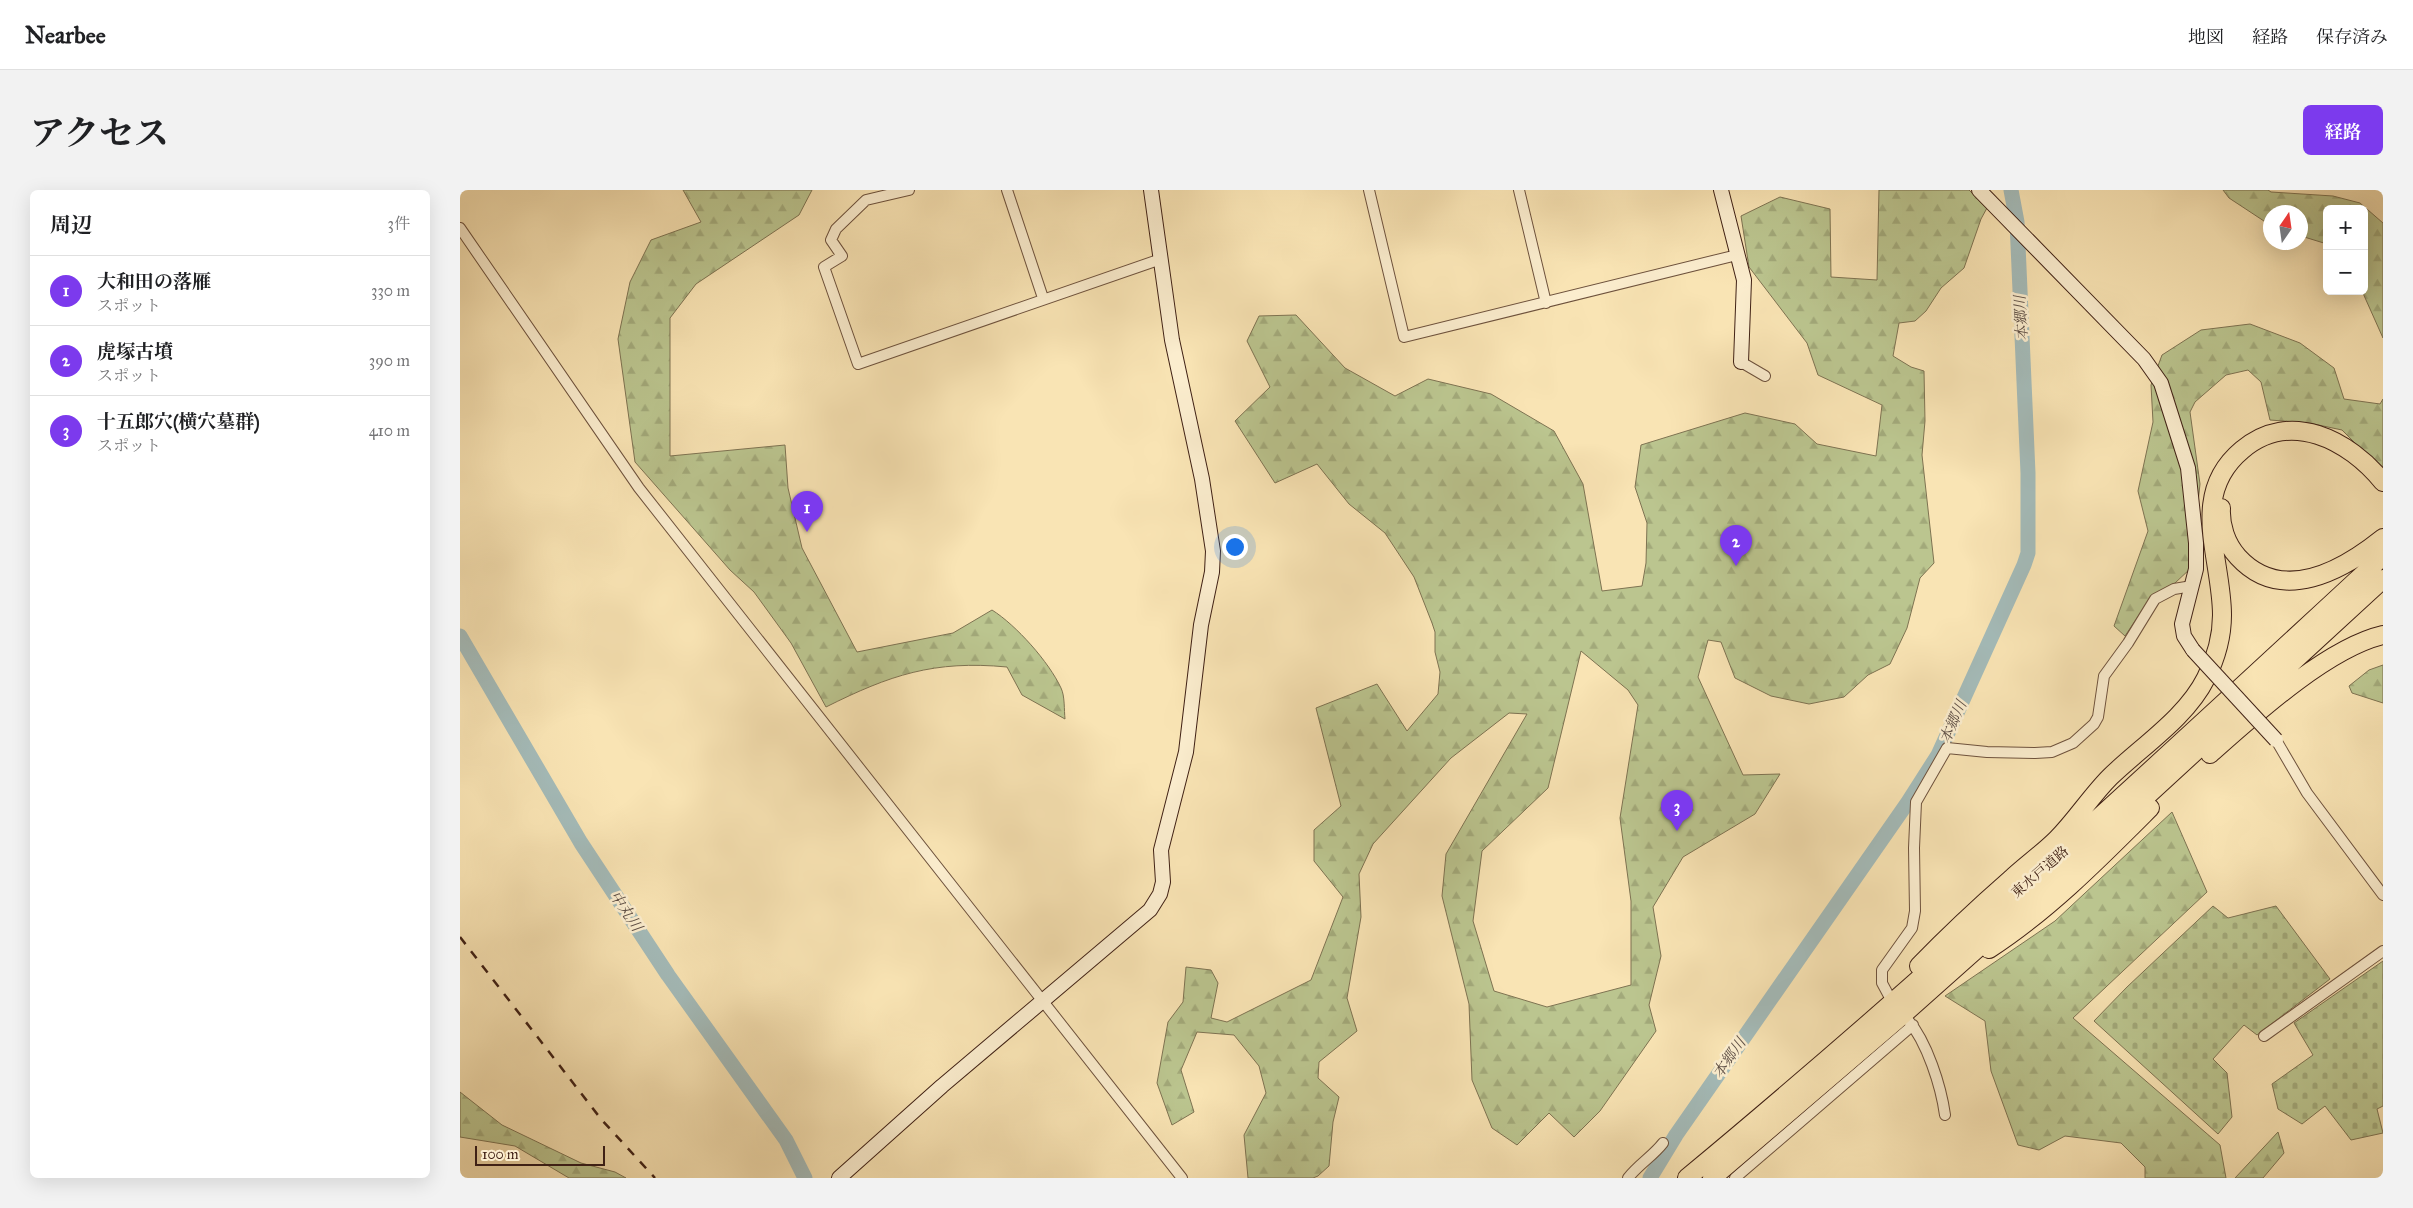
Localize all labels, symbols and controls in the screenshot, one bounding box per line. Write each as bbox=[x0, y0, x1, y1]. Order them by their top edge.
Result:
text: Nearbee bbox=[25, 20, 106, 50]
text: 地図 bbox=[2188, 26, 2224, 48]
text: 経路 bbox=[2252, 26, 2288, 48]
text: 保存済み bbox=[2316, 26, 2388, 48]
button: 経路 bbox=[2303, 105, 2383, 155]
text: アクセス bbox=[30, 112, 169, 155]
north arrow bbox=[2263, 205, 2308, 250]
map controls bbox=[2323, 205, 2368, 295]
button: + bbox=[2323, 205, 2368, 250]
text: 周辺 bbox=[50, 212, 92, 238]
text: 3件 bbox=[388, 214, 410, 233]
button: − bbox=[2323, 250, 2368, 295]
text: 大和田の落雁 bbox=[97, 270, 211, 293]
text: 1 bbox=[63, 281, 69, 300]
text: 330 m bbox=[371, 281, 410, 300]
water label: 本郷川 bbox=[2011, 293, 2031, 341]
text: スポット bbox=[97, 296, 161, 315]
text: 虎塚古墳 bbox=[97, 340, 173, 363]
text: 2 bbox=[62, 351, 70, 370]
text: 390 m bbox=[369, 351, 410, 370]
text: スポット bbox=[97, 366, 161, 385]
text: 十五郎穴(横穴墓群) bbox=[97, 410, 260, 433]
text: 3 bbox=[63, 421, 69, 440]
text: 410 m bbox=[369, 421, 410, 440]
text: スポット bbox=[97, 436, 161, 455]
pin: 1 bbox=[791, 491, 823, 532]
pin: 2 bbox=[1720, 525, 1752, 566]
your location bbox=[1222, 534, 1248, 560]
water label: 本郷川 bbox=[1936, 696, 1971, 746]
pin: 3 bbox=[1661, 790, 1693, 831]
street label: 東水戸道路 bbox=[2008, 843, 2072, 901]
water label: 中丸川 bbox=[606, 887, 647, 936]
water label: 本郷川 bbox=[1709, 1033, 1750, 1082]
scale bar bbox=[475, 1143, 605, 1166]
text: 100 m bbox=[482, 1146, 519, 1163]

